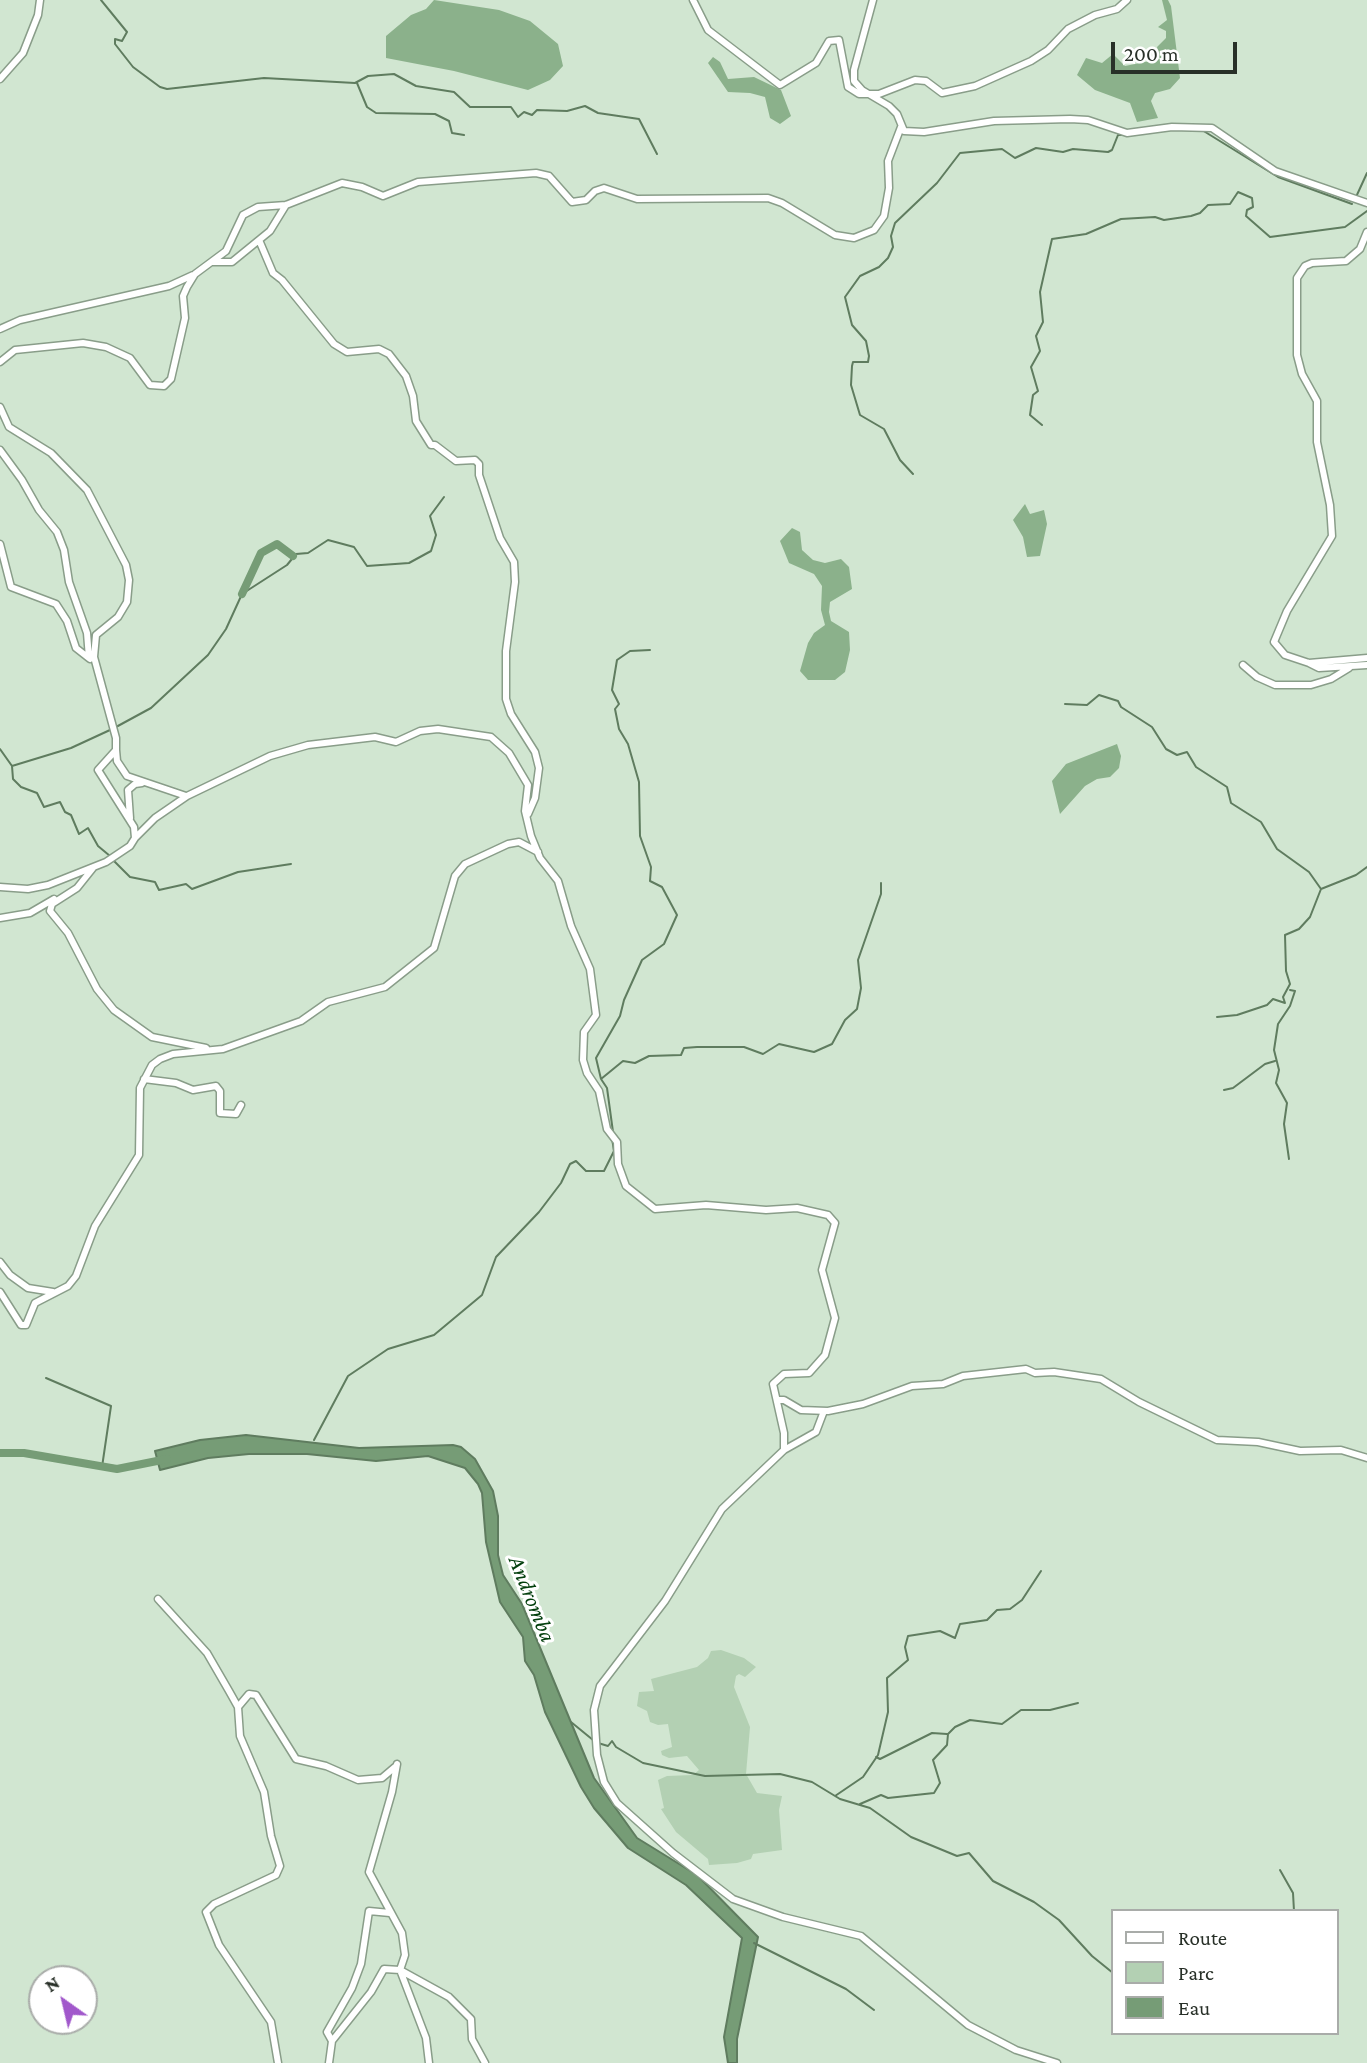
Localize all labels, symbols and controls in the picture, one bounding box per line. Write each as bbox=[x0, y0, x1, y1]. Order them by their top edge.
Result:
scale bar bbox=[1115, 28, 1241, 72]
text: 200 m bbox=[1124, 42, 1179, 66]
water label: Andromba bbox=[502, 1552, 562, 1646]
legend bbox=[1112, 1909, 1339, 2035]
text: Route bbox=[1178, 1926, 1227, 1950]
text: Parc bbox=[1178, 1961, 1214, 1985]
north arrow bbox=[28, 1965, 98, 2035]
text: N bbox=[41, 1972, 63, 1996]
text: Eau bbox=[1178, 1996, 1210, 2020]

